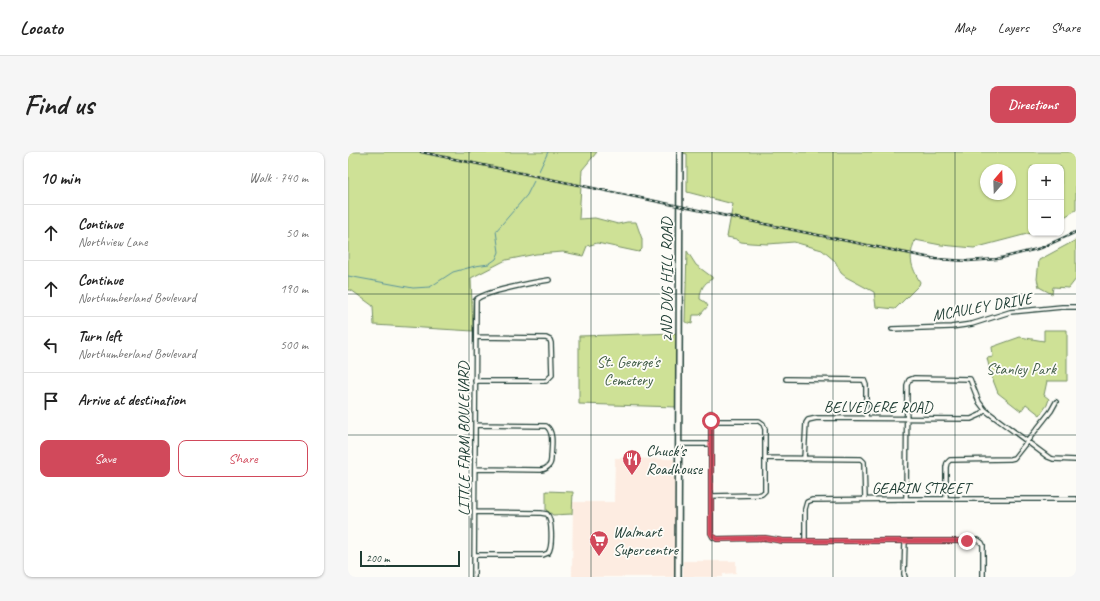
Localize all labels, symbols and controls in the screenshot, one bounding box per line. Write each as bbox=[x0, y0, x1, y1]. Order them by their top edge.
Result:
text: Locato bbox=[20, 16, 63, 40]
text: Map bbox=[954, 19, 976, 36]
text: Layers bbox=[998, 19, 1029, 36]
text: Share bbox=[1051, 19, 1080, 36]
button: Directions bbox=[990, 86, 1076, 123]
text: Find us bbox=[24, 87, 94, 122]
north arrow bbox=[980, 164, 1016, 200]
map controls bbox=[1028, 164, 1064, 236]
button: + bbox=[1028, 164, 1064, 200]
text: 10 min bbox=[40, 168, 80, 189]
text: Walk · 740 m bbox=[249, 170, 308, 186]
button: − bbox=[1028, 200, 1064, 236]
text: Continue bbox=[78, 215, 123, 234]
street label: 2ND DUG HILL ROAD bbox=[657, 216, 677, 342]
icon: ahead bbox=[40, 222, 62, 244]
text: 50 m bbox=[286, 225, 308, 241]
text: Northview Lane bbox=[78, 234, 147, 250]
text: Continue bbox=[78, 271, 123, 290]
icon: ahead bbox=[40, 278, 62, 300]
text: 190 m bbox=[280, 281, 308, 297]
street label: MCAULEY DRIVE bbox=[931, 288, 1036, 326]
text: Northumberland Boulevard bbox=[78, 290, 196, 306]
text: Turn left bbox=[78, 327, 121, 346]
icon: left bbox=[40, 334, 62, 356]
text: 500 m bbox=[280, 337, 308, 353]
text: Northumberland Boulevard bbox=[78, 346, 196, 362]
park label: St. George's Cemetery bbox=[596, 352, 661, 390]
park label: Stanley Park bbox=[986, 359, 1057, 379]
street label: LITTLE FARM BOULEVARD bbox=[454, 360, 474, 516]
icon: arrive bbox=[40, 390, 62, 412]
text: Arrive at destination bbox=[78, 391, 185, 410]
street label: BELVEDERE ROAD bbox=[824, 397, 934, 417]
route start bbox=[702, 412, 720, 430]
button: Save bbox=[40, 440, 170, 477]
button: Share bbox=[178, 440, 308, 477]
place label: Chuck's Roadhouse bbox=[646, 441, 704, 479]
restaurant icon: Chuck's Roadhouse bbox=[621, 448, 643, 476]
street label: GEARIN STREET bbox=[872, 478, 974, 498]
place label: Walmart Supercentre bbox=[613, 522, 680, 560]
supermarket icon: Walmart Supercentre bbox=[588, 529, 610, 557]
route end bbox=[958, 532, 976, 550]
scale bar bbox=[360, 549, 460, 568]
text: 200 m bbox=[366, 551, 390, 565]

